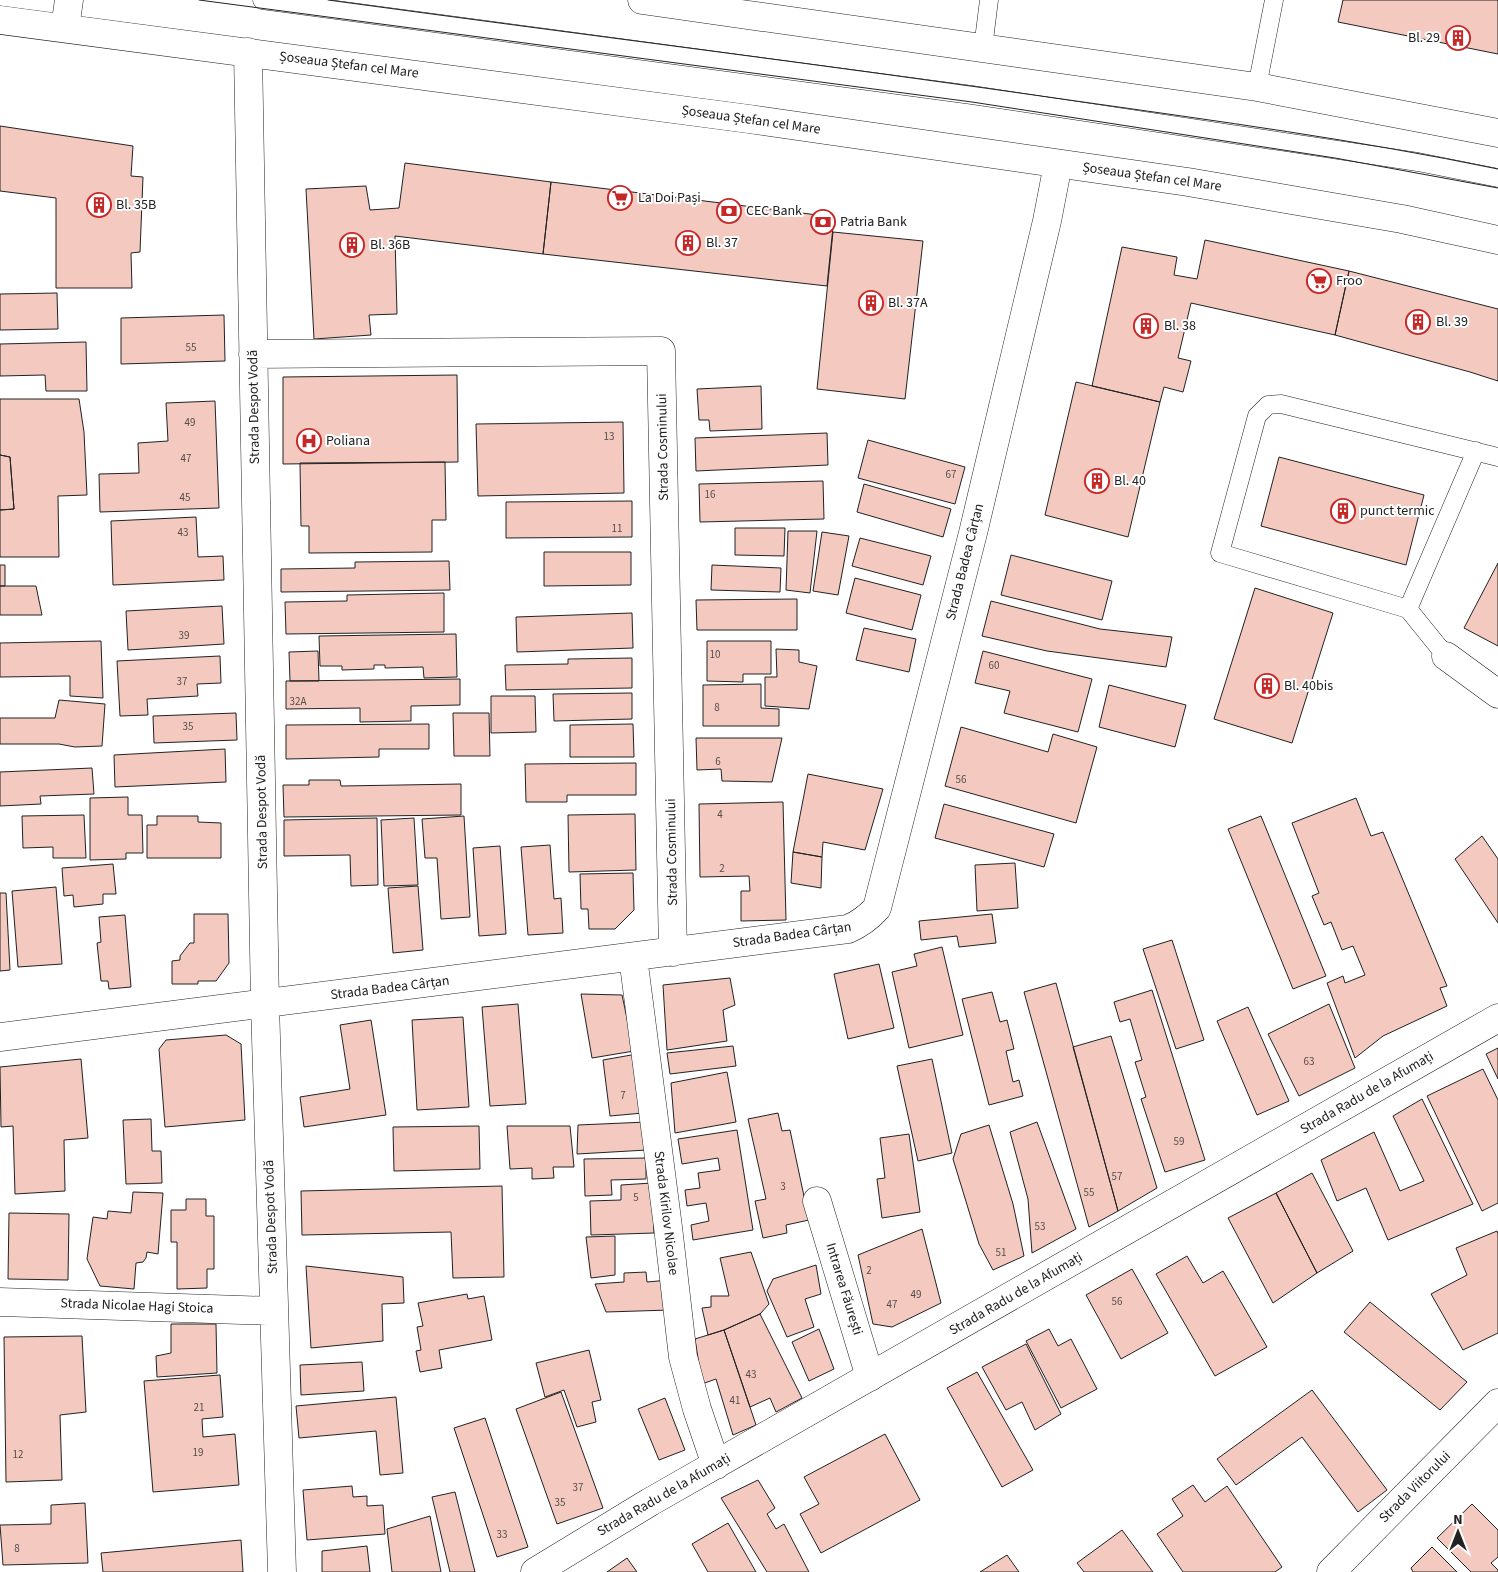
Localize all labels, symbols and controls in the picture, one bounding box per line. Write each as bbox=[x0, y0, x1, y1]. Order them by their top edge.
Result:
building icon: Bl. 29 bbox=[1445, 25, 1471, 51]
place label: Bl. 29 bbox=[1408, 28, 1440, 48]
street label: Șoseaua Ștefan cel Mare bbox=[278, 47, 420, 83]
street label: Șoseaua Ștefan cel Mare bbox=[680, 100, 822, 140]
street label: Șoseaua Ștefan cel Mare bbox=[1081, 157, 1223, 197]
supermarket icon: La Doi Pași bbox=[607, 185, 633, 211]
place label: La Doi Pași bbox=[638, 188, 701, 208]
building icon: Bl. 35B bbox=[86, 192, 112, 218]
place label: Bl. 35B bbox=[116, 195, 156, 215]
bank icon: CEC Bank bbox=[716, 198, 742, 224]
place label: CEC Bank bbox=[746, 201, 802, 221]
bank icon: Patria Bank bbox=[810, 209, 836, 235]
place label: Patria Bank bbox=[840, 212, 907, 232]
building icon: Bl. 37 bbox=[675, 230, 701, 256]
building icon: Bl. 36B bbox=[339, 232, 365, 258]
place label: Bl. 37 bbox=[706, 233, 738, 253]
place label: Bl. 36B bbox=[370, 235, 410, 255]
supermarket icon: Froo bbox=[1306, 268, 1332, 294]
place label: Froo bbox=[1336, 271, 1363, 291]
building icon: Bl. 37A bbox=[858, 290, 884, 316]
place label: Bl. 37A bbox=[888, 293, 928, 313]
building icon: Bl. 39 bbox=[1405, 309, 1431, 335]
place label: Bl. 39 bbox=[1436, 312, 1468, 332]
building icon: Bl. 38 bbox=[1133, 313, 1159, 339]
place label: Bl. 38 bbox=[1164, 316, 1196, 336]
house number: 55 bbox=[186, 340, 196, 355]
street label: Strada Despot Vodă bbox=[243, 350, 265, 464]
street label: Strada Cosminului bbox=[652, 393, 674, 501]
house number: 49 bbox=[185, 415, 195, 430]
hospital icon: Poliana bbox=[296, 428, 322, 454]
house number: 13 bbox=[604, 429, 614, 444]
place label: Poliana bbox=[326, 431, 370, 451]
house number: 47 bbox=[181, 451, 191, 466]
house number: 67 bbox=[946, 467, 956, 482]
building icon: Bl. 40 bbox=[1084, 468, 1110, 494]
place label: Bl. 40 bbox=[1114, 471, 1146, 491]
house number: 16 bbox=[705, 487, 716, 502]
house number: 45 bbox=[180, 490, 190, 505]
building icon: punct termic bbox=[1330, 498, 1356, 524]
street label: Strada Badea Cârțan bbox=[941, 501, 989, 623]
place label: punct termic bbox=[1360, 501, 1435, 521]
house number: 11 bbox=[612, 521, 622, 536]
house number: 43 bbox=[178, 525, 188, 540]
house number: 39 bbox=[179, 628, 189, 643]
house number: 10 bbox=[710, 647, 720, 662]
house number: 60 bbox=[989, 658, 999, 673]
building icon: Bl. 40bis bbox=[1254, 673, 1280, 699]
house number: 37 bbox=[177, 674, 187, 689]
place label: Bl. 40bis bbox=[1284, 676, 1333, 696]
house number: 32A bbox=[290, 694, 306, 709]
house number: 8 bbox=[714, 700, 720, 715]
house number: 35 bbox=[183, 719, 193, 734]
house number: 6 bbox=[715, 754, 721, 769]
street label: Strada Despot Vodă bbox=[251, 755, 273, 869]
house number: 56 bbox=[956, 772, 967, 787]
street label: Strada Cosminului bbox=[661, 798, 683, 906]
house number: 4 bbox=[717, 807, 723, 822]
house number: 2 bbox=[719, 861, 725, 876]
street label: Strada Badea Cârțan bbox=[731, 917, 853, 953]
street label: Strada Badea Cârțan bbox=[329, 971, 451, 1005]
street label: Strada Radu de la Afumați bbox=[1297, 1047, 1437, 1139]
house number: 63 bbox=[1304, 1054, 1314, 1069]
house number: 7 bbox=[620, 1088, 626, 1103]
house number: 59 bbox=[1174, 1134, 1184, 1149]
street label: Strada Kirilov Nicolae bbox=[648, 1150, 684, 1276]
street label: Strada Despot Vodă bbox=[259, 1159, 283, 1275]
house number: 57 bbox=[1112, 1169, 1122, 1184]
house number: 3 bbox=[780, 1179, 786, 1194]
house number: 55 bbox=[1084, 1185, 1094, 1200]
house number: 5 bbox=[633, 1190, 639, 1205]
house number: 53 bbox=[1035, 1219, 1045, 1234]
street label: Intrarea Făurești bbox=[820, 1240, 868, 1338]
house number: 51 bbox=[996, 1245, 1006, 1260]
street label: Strada Radu de la Afumați bbox=[946, 1248, 1086, 1340]
house number: 2 bbox=[866, 1263, 872, 1278]
house number: 49 bbox=[911, 1287, 921, 1302]
street label: Strada Nicolae Hagi Stoica bbox=[60, 1293, 214, 1319]
house number: 56 bbox=[1112, 1294, 1123, 1309]
house number: 47 bbox=[887, 1297, 897, 1312]
house number: 43 bbox=[746, 1367, 756, 1382]
house number: 41 bbox=[730, 1393, 740, 1408]
house number: 21 bbox=[194, 1400, 204, 1415]
house number: 19 bbox=[193, 1445, 203, 1460]
house number: 12 bbox=[13, 1447, 23, 1462]
street label: Strada Viitorului bbox=[1375, 1447, 1455, 1527]
street label: Strada Radu de la Afumați bbox=[594, 1449, 734, 1541]
house number: 37 bbox=[573, 1480, 583, 1495]
house number: 35 bbox=[555, 1495, 565, 1510]
north arrow bbox=[1433, 1507, 1483, 1557]
text: N bbox=[1453, 1510, 1463, 1530]
house number: 33 bbox=[497, 1527, 507, 1542]
house number: 8 bbox=[14, 1541, 20, 1556]

